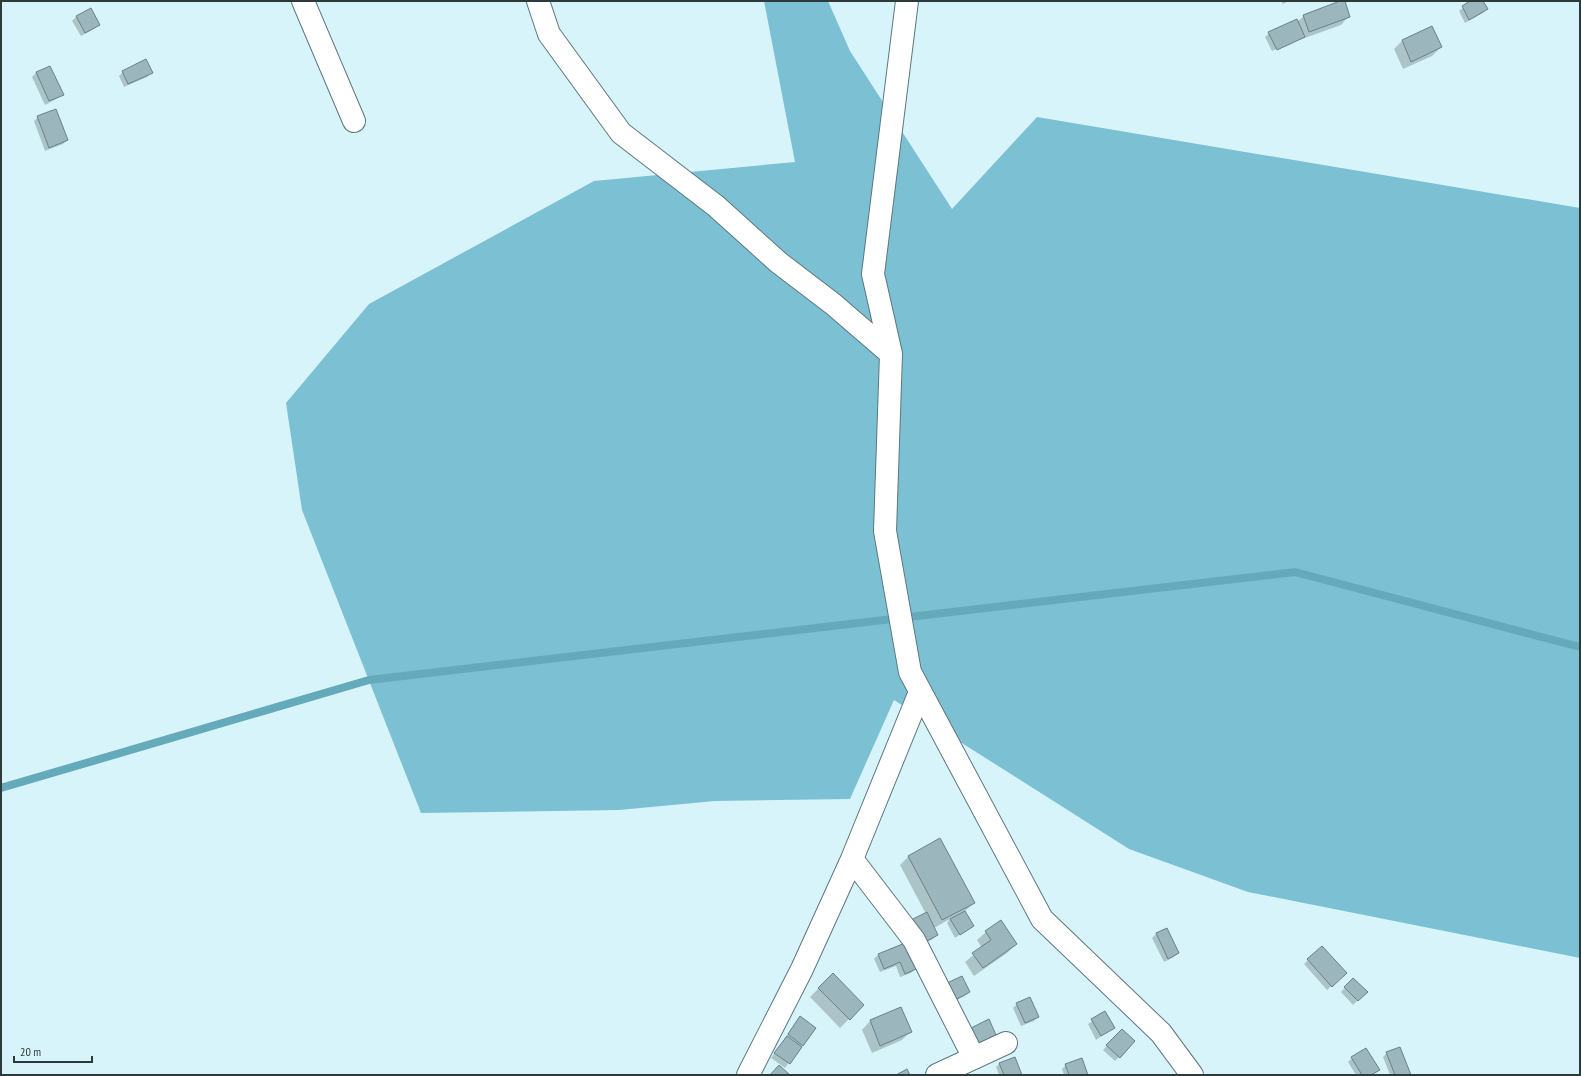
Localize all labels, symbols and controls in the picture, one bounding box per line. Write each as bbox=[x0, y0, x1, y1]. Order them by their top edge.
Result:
scale bar bbox=[14, 1038, 92, 1064]
text: 20 m bbox=[20, 1044, 41, 1059]

